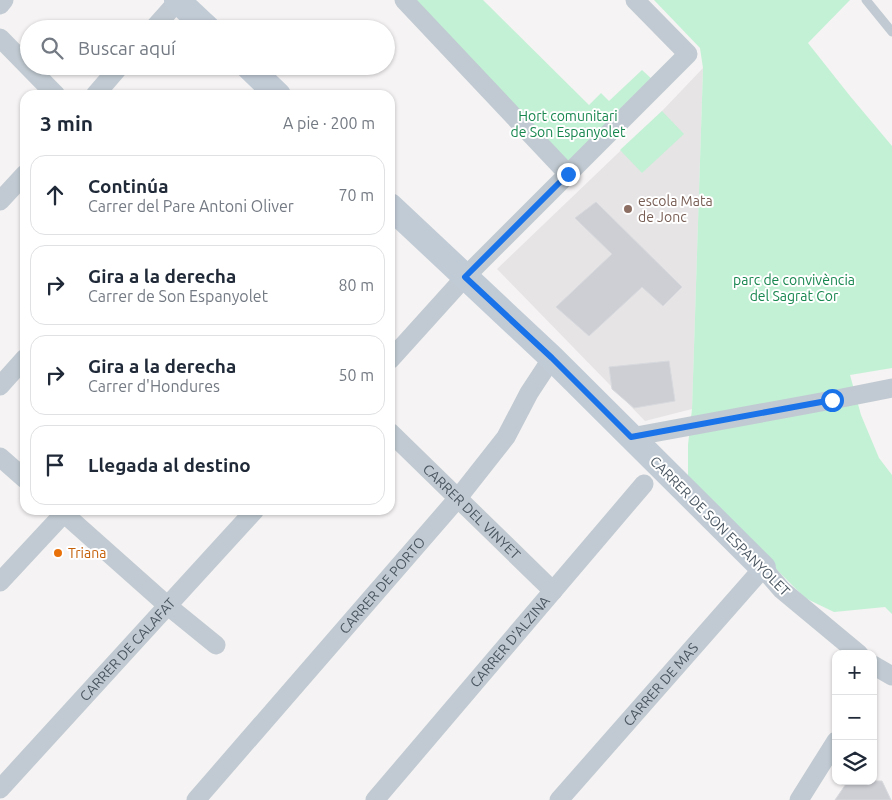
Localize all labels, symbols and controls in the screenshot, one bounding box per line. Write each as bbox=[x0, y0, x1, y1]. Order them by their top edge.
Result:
search box bbox=[20, 20, 395, 75]
icon: search bbox=[38, 34, 66, 62]
text: Buscar aquí bbox=[78, 37, 176, 59]
park label: Hort comunitari de Son Espanyolet bbox=[511, 108, 626, 140]
text: 3 min bbox=[40, 111, 93, 135]
text: A pie · 200 m bbox=[283, 114, 375, 132]
route end bbox=[557, 163, 580, 186]
text: Continúa bbox=[88, 175, 169, 197]
icon: ahead bbox=[41, 181, 69, 209]
text: 70 m bbox=[338, 186, 374, 204]
place label: escola Mata de Jonc bbox=[638, 193, 713, 225]
text: Carrer del Pare Antoni Oliver bbox=[88, 197, 294, 215]
marker: escola Mata de Jonc bbox=[622, 203, 634, 215]
text: Gira a la derecha bbox=[88, 265, 236, 287]
icon: right bbox=[41, 271, 69, 299]
park label: parc de convivència del Sagrat Cor bbox=[733, 272, 855, 304]
text: 80 m bbox=[338, 276, 374, 294]
text: Carrer de Son Espanyolet bbox=[88, 287, 268, 305]
text: Gira a la derecha bbox=[88, 355, 236, 377]
icon: right bbox=[41, 361, 69, 389]
text: 50 m bbox=[338, 366, 374, 384]
text: Carrer d'Hondures bbox=[88, 377, 220, 395]
route start bbox=[821, 389, 844, 412]
icon: arrive bbox=[41, 451, 69, 479]
street label: CARRER DE SON ESPANYOLET bbox=[647, 453, 793, 599]
text: Llegada al destino bbox=[88, 454, 251, 476]
street label: CARRER DEL VINYET bbox=[420, 461, 524, 563]
street label: CARRER DE PORTO bbox=[336, 534, 428, 637]
place label: Triana bbox=[68, 545, 106, 561]
marker: Triana bbox=[52, 547, 64, 559]
street label: CARRER D'ALZINA bbox=[467, 593, 553, 690]
street label: CARRER DE CALAFAT bbox=[76, 594, 179, 704]
street label: CARRER DE MAS bbox=[620, 640, 701, 729]
map controls bbox=[832, 650, 877, 785]
button: + bbox=[832, 650, 877, 695]
button: − bbox=[832, 695, 877, 740]
button: layers bbox=[832, 740, 877, 785]

